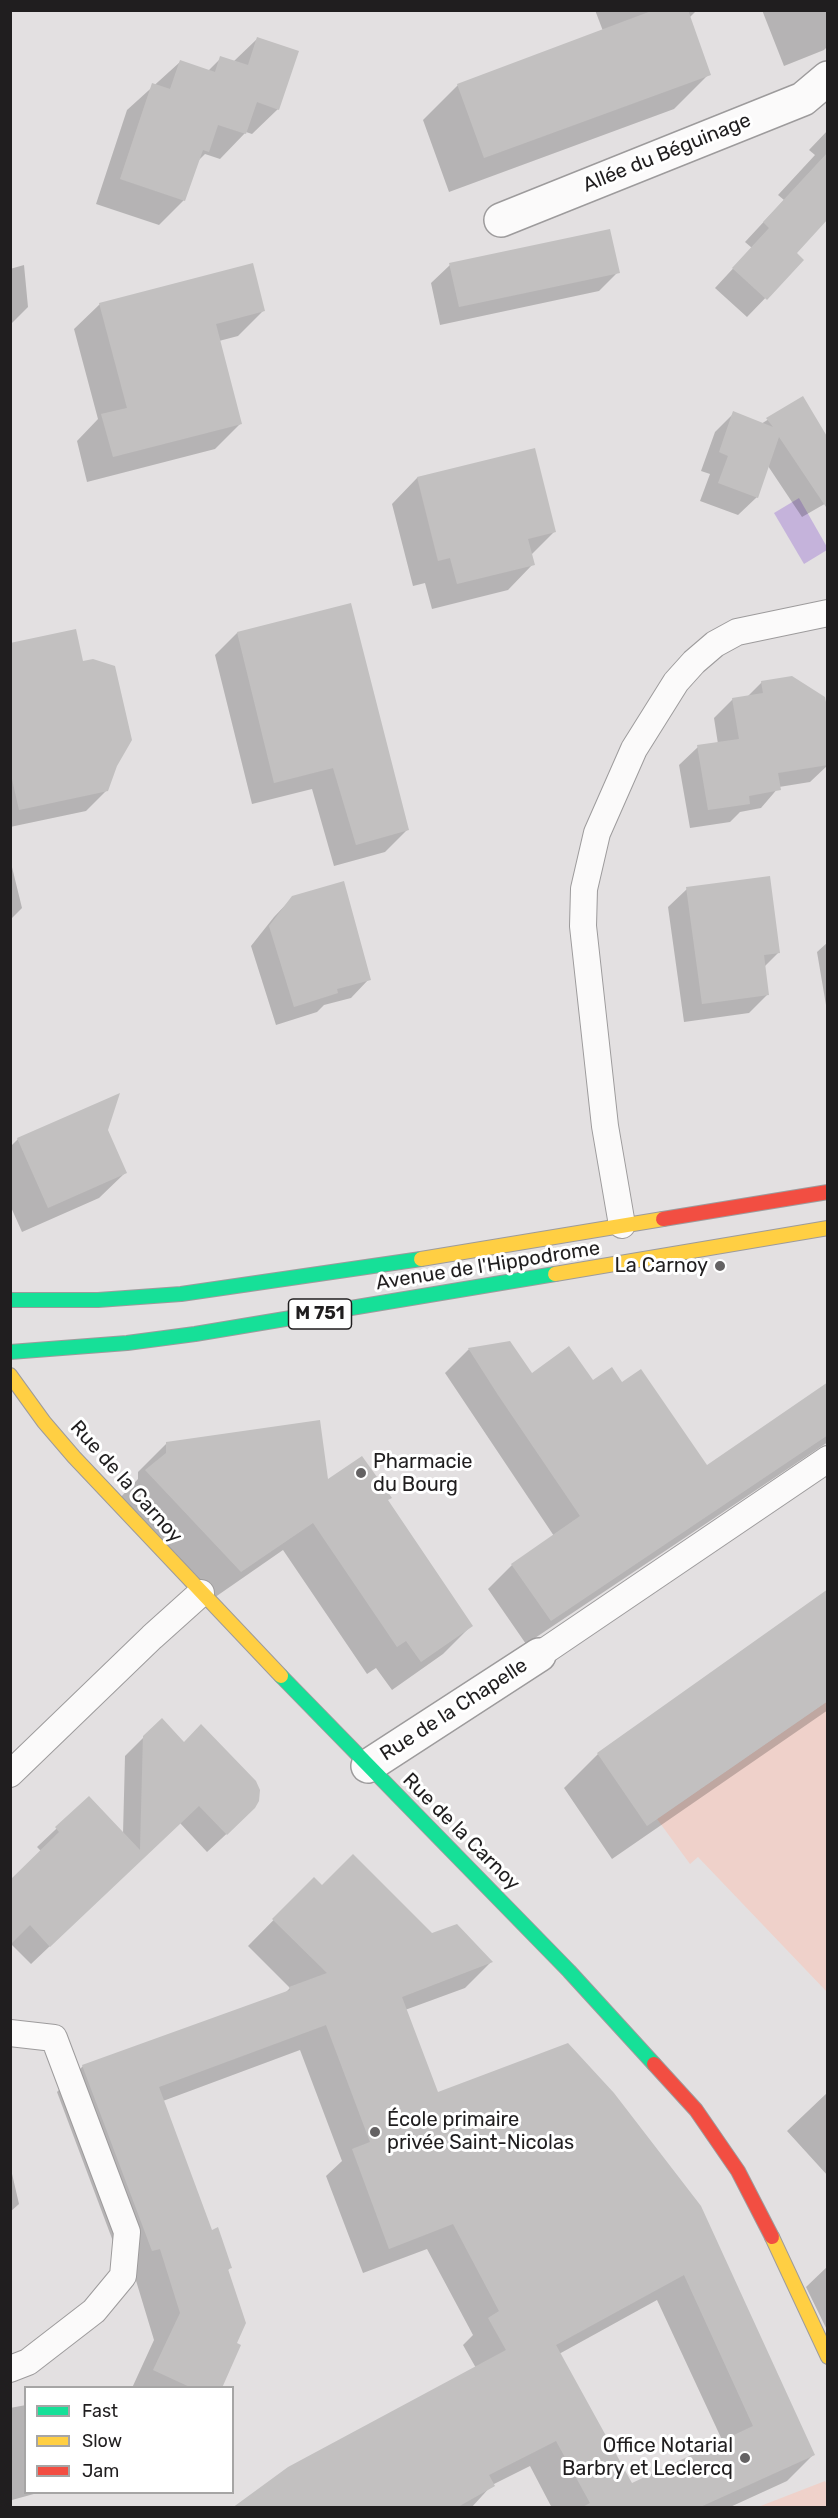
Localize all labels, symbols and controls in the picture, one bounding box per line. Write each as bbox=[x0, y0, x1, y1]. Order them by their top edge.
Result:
street label: Allée du Béguinage bbox=[580, 108, 754, 198]
street label: Avenue de l'Hippodrome bbox=[374, 1236, 602, 1296]
place label: La Carnoy bbox=[615, 1254, 708, 1278]
marker: La Carnoy bbox=[713, 1259, 727, 1273]
road number: M 751 bbox=[288, 1299, 352, 1329]
street label: Rue de la Carnoy bbox=[65, 1416, 187, 1548]
place label: Pharmacie du Bourg bbox=[373, 1450, 473, 1497]
marker: Pharmacie du Bourg bbox=[354, 1466, 368, 1480]
street label: Rue de la Chapelle bbox=[376, 1653, 532, 1767]
street label: Rue de la Carnoy bbox=[397, 1768, 525, 1896]
place label: École primaire privée Saint-Nicolas bbox=[387, 2108, 574, 2155]
marker: École primaire privée Saint-Nicolas bbox=[368, 2125, 382, 2139]
legend bbox=[24, 2386, 234, 2494]
text: Fast bbox=[82, 2400, 118, 2422]
text: Slow bbox=[82, 2430, 122, 2452]
place label: Office Notarial Barbry et Leclercq bbox=[562, 2434, 733, 2481]
marker: Office Notarial Barbry et Leclercq bbox=[738, 2451, 752, 2465]
text: Jam bbox=[82, 2460, 119, 2482]

